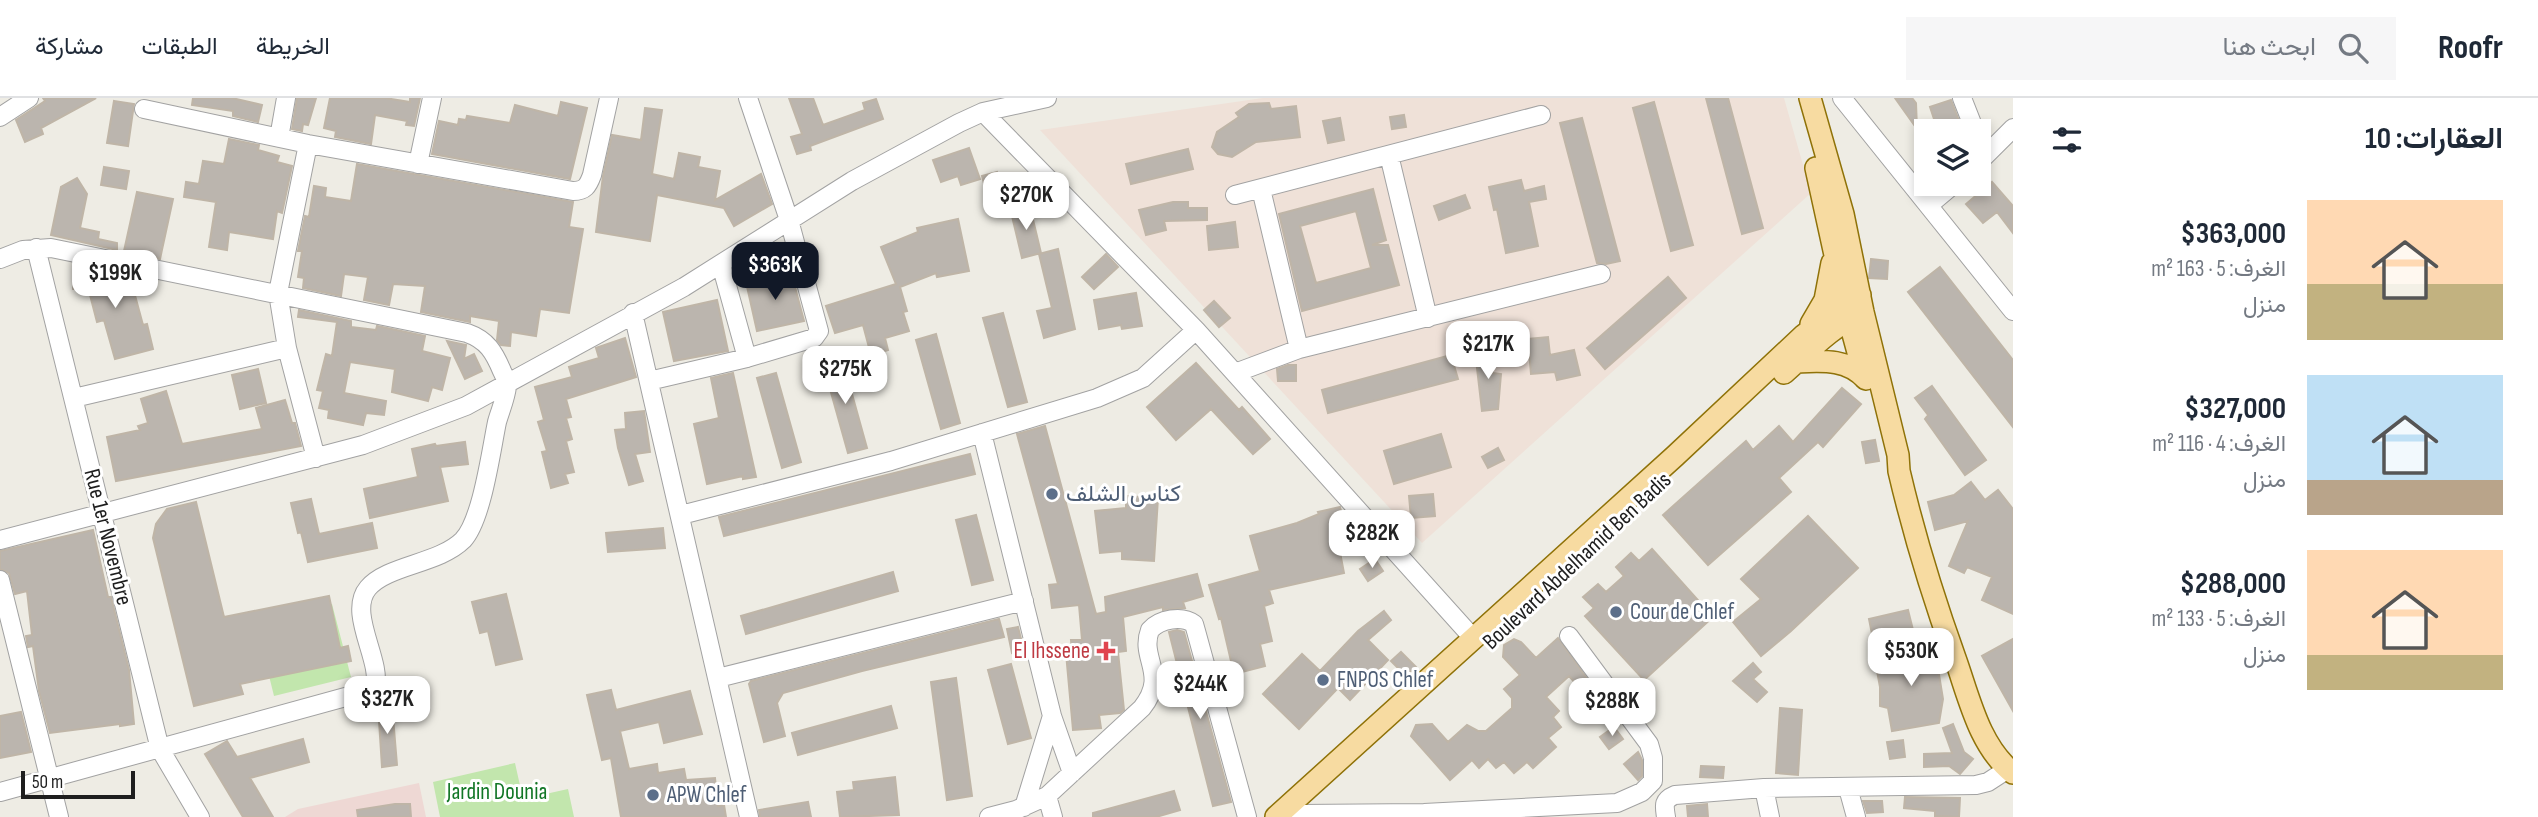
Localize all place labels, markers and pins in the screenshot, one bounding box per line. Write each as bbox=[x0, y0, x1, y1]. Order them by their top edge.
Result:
pin: $270K bbox=[977, 172, 1075, 232]
pin: $363K bbox=[726, 242, 824, 302]
pin: $199K bbox=[66, 250, 164, 310]
pin: $217K bbox=[1439, 322, 1537, 381]
pin: $275K bbox=[796, 346, 894, 406]
place label: كناس الشلف bbox=[1066, 480, 1181, 508]
marker: كناس الشلف bbox=[1044, 486, 1060, 502]
pin: $282K bbox=[1323, 510, 1421, 570]
place label: Cour de Chlef bbox=[1630, 598, 1734, 626]
marker: Cour de Chlef bbox=[1608, 604, 1624, 620]
pin: $530K bbox=[1862, 628, 1960, 688]
place label: El Ihssene bbox=[1014, 637, 1090, 665]
marker: El Ihssene bbox=[1096, 641, 1116, 661]
pin: $244K bbox=[1151, 662, 1249, 721]
place label: FNPOS Chlef bbox=[1337, 666, 1434, 694]
marker: FNPOS Chlef bbox=[1315, 672, 1331, 688]
pin: $327K bbox=[338, 676, 436, 736]
pin: $288K bbox=[1563, 678, 1661, 738]
place label: APW Chlef bbox=[666, 781, 747, 809]
marker: APW Chlef bbox=[645, 787, 661, 803]

